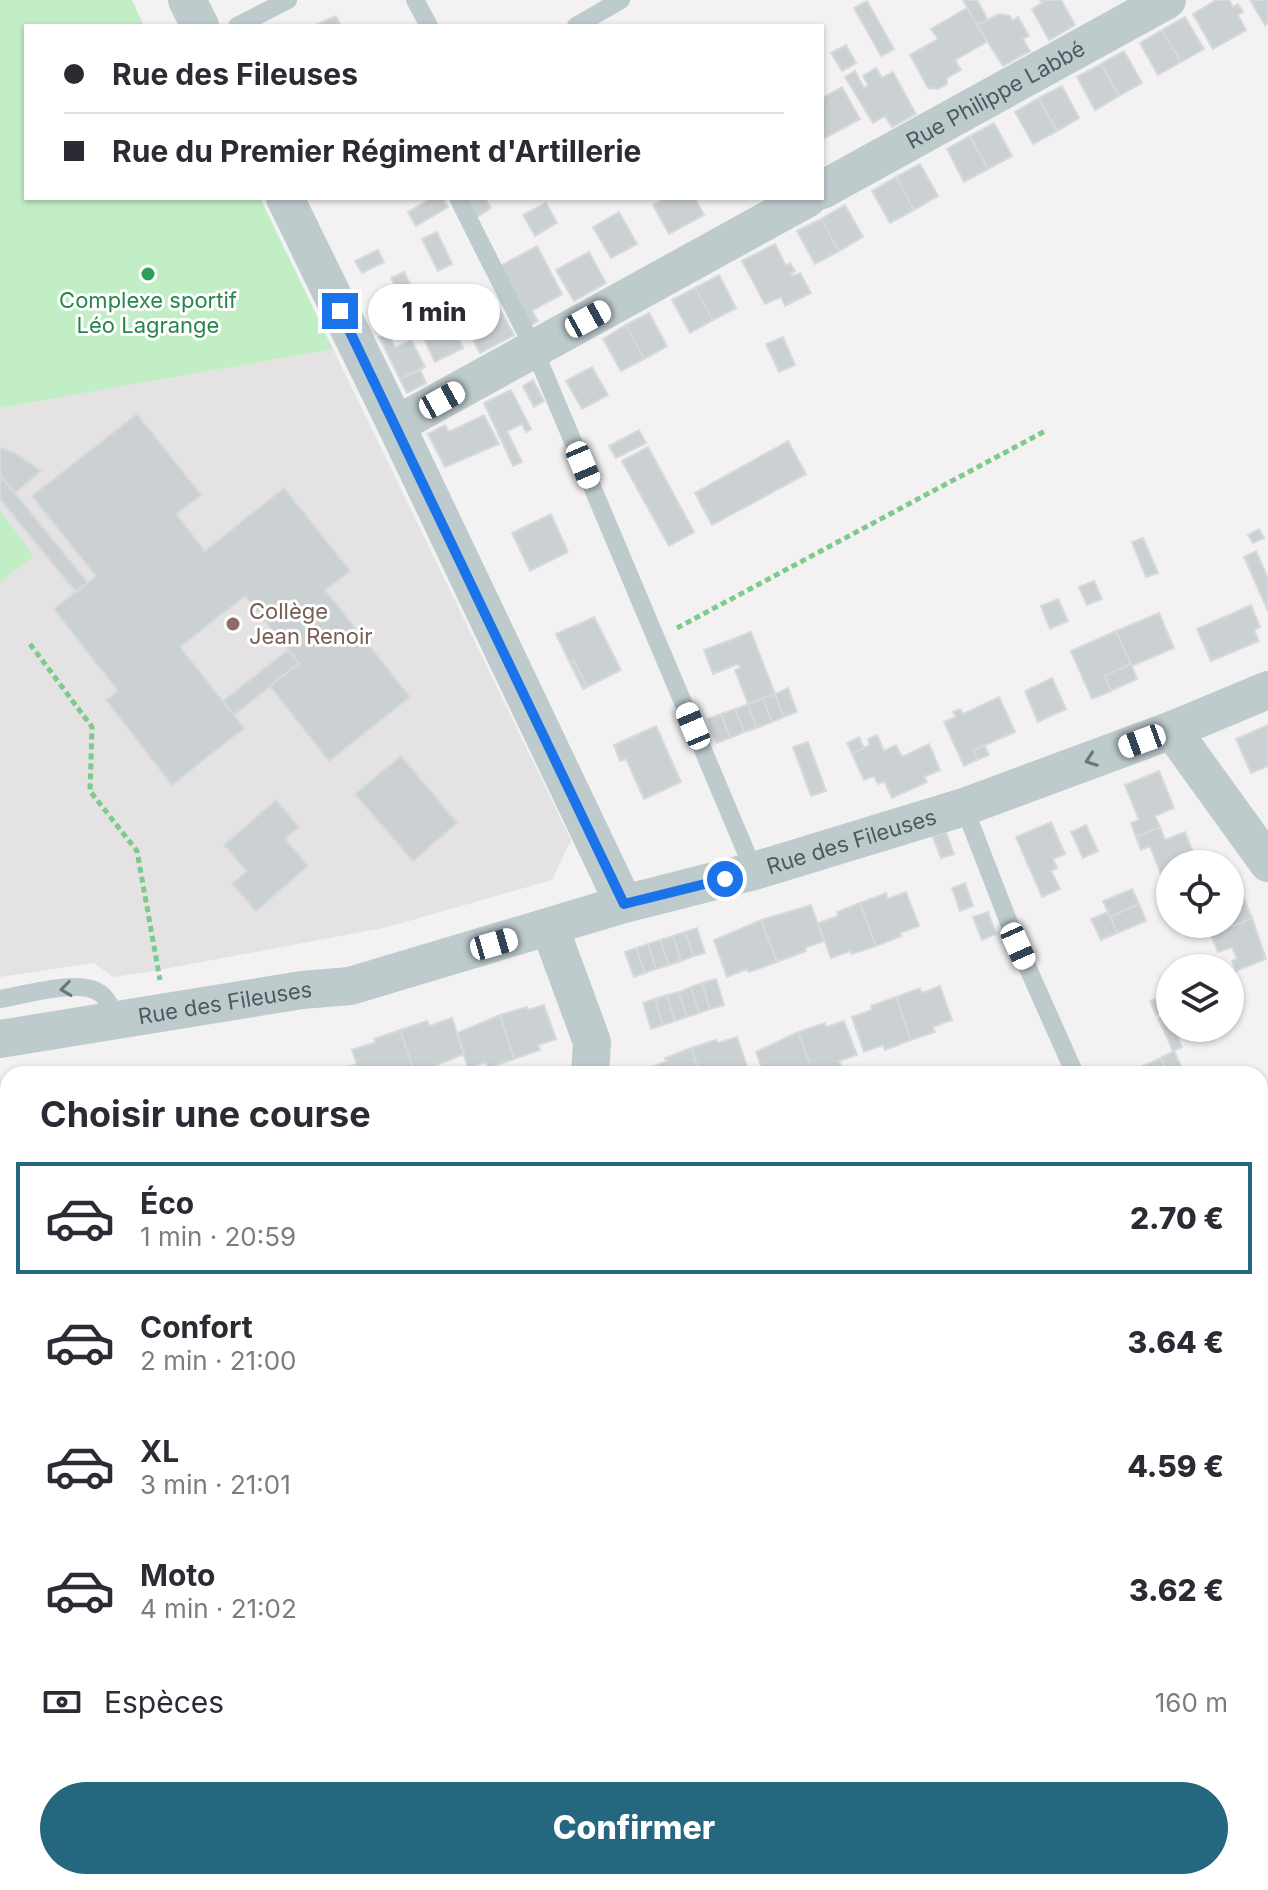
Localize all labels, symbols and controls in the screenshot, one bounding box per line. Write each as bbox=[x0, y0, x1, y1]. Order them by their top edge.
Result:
street label: Rue Philippe Labbé bbox=[902, 35, 1089, 154]
text: Rue des Fileuses bbox=[112, 56, 358, 92]
text: Rue du Premier Régiment d'Artillerie bbox=[112, 133, 641, 169]
marker: Complexe sportif Léo Lagrange bbox=[139, 265, 157, 283]
callout: 1 min bbox=[368, 283, 500, 339]
place label: Complexe sportif Léo Lagrange bbox=[59, 287, 237, 338]
route end bbox=[322, 293, 358, 329]
text: 1 min bbox=[401, 296, 467, 327]
car bbox=[561, 297, 615, 341]
car bbox=[415, 378, 469, 422]
car bbox=[563, 438, 603, 492]
place label: Collège Jean Renoir bbox=[249, 598, 373, 649]
marker: Collège Jean Renoir bbox=[224, 615, 242, 633]
car bbox=[673, 699, 713, 753]
car bbox=[1115, 722, 1169, 760]
one-way arrow bbox=[1085, 750, 1099, 767]
street label: Rue des Fileuses bbox=[763, 803, 939, 879]
map controls bbox=[1156, 850, 1244, 1042]
button: locate bbox=[1156, 850, 1244, 938]
route start bbox=[707, 861, 743, 897]
car bbox=[997, 919, 1039, 973]
car bbox=[468, 926, 520, 962]
button: layers bbox=[1156, 954, 1244, 1042]
street label: Rue des Fileuses bbox=[136, 976, 313, 1029]
one-way arrow bbox=[59, 980, 72, 997]
text: Choisir une course bbox=[40, 1092, 371, 1136]
icon: car bbox=[44, 1182, 116, 1254]
text: Éco bbox=[140, 1185, 194, 1221]
text: 2.70 € bbox=[1130, 1200, 1224, 1236]
text: 1 min · 20:59 bbox=[140, 1221, 296, 1252]
icon: car bbox=[44, 1306, 116, 1378]
text: Confort bbox=[140, 1309, 253, 1345]
text: 3.64 € bbox=[1127, 1324, 1224, 1360]
text: 2 min · 21:00 bbox=[140, 1345, 296, 1376]
icon: car bbox=[44, 1430, 116, 1502]
text: XL bbox=[140, 1433, 179, 1469]
text: 4.59 € bbox=[1127, 1448, 1224, 1484]
text: 3 min · 21:01 bbox=[140, 1469, 291, 1500]
icon: car bbox=[44, 1554, 116, 1626]
text: Moto bbox=[140, 1557, 215, 1593]
text: 3.62 € bbox=[1129, 1572, 1224, 1608]
text: 4 min · 21:02 bbox=[140, 1593, 297, 1624]
icon: cash bbox=[40, 1680, 84, 1724]
text: Espèces bbox=[104, 1684, 224, 1720]
text: 160 m bbox=[1155, 1687, 1228, 1718]
button: Confirmer bbox=[40, 1782, 1228, 1874]

